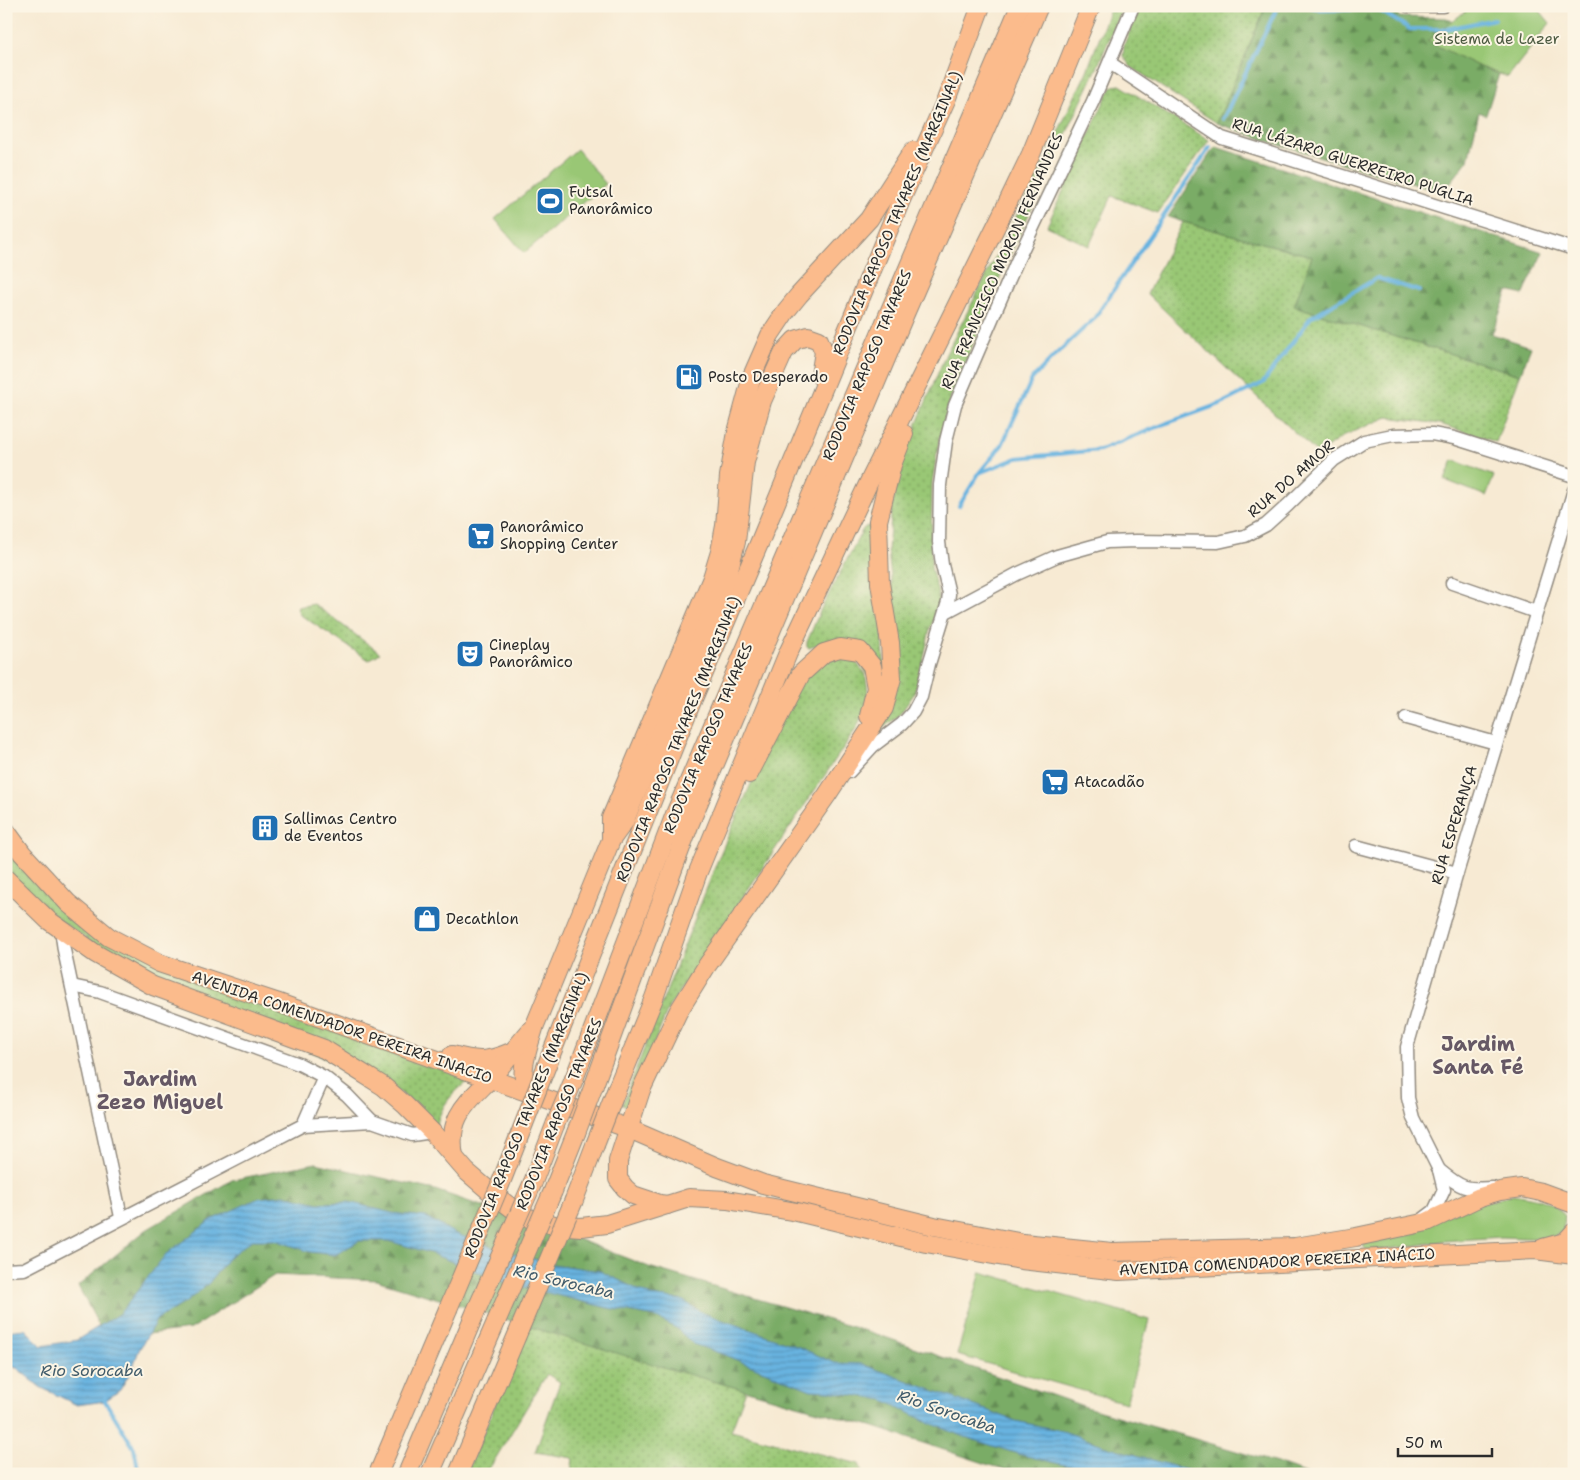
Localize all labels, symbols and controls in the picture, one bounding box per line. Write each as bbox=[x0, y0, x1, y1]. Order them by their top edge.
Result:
park label: Sistema de Lazer bbox=[1434, 29, 1560, 49]
street label: RODOVIA RAPOSO TAVARES (MARGINAL) bbox=[828, 68, 966, 358]
street label: RUA LÁZARO GUERREIRO PUGLIA bbox=[1230, 112, 1477, 211]
street label: RUA FRANCISCO MORON FERNANDES bbox=[936, 130, 1068, 392]
place label: Futsal Panorâmico bbox=[569, 182, 653, 219]
sports icon: Futsal Panorâmico bbox=[535, 186, 565, 216]
street label: RODOVIA RAPOSO TAVARES bbox=[818, 267, 916, 463]
fuel station icon: Posto Desperado bbox=[674, 362, 704, 392]
place label: Posto Desperado bbox=[708, 367, 828, 387]
street label: RUA DO AMOR bbox=[1244, 436, 1338, 522]
place label: Panorâmico Shopping Center bbox=[500, 517, 618, 554]
supermarket icon: Panorâmico Shopping Center bbox=[466, 521, 496, 551]
street label: RODOVIA RAPOSO TAVARES (MARGINAL) bbox=[611, 593, 745, 885]
place label: Cineplay Panorâmico bbox=[489, 635, 573, 672]
theatre icon: Cineplay Panorâmico bbox=[455, 639, 485, 669]
street label: RODOVIA RAPOSO TAVARES bbox=[659, 640, 757, 836]
street label: RUA ESPERANÇA bbox=[1426, 763, 1482, 887]
supermarket icon: Atacadão bbox=[1040, 767, 1070, 797]
place label: Atacadão bbox=[1074, 772, 1145, 792]
place label: Sallimas Centro de Eventos bbox=[284, 809, 397, 846]
building icon: Sallimas Centro de Eventos bbox=[250, 813, 280, 843]
shop icon: Decathlon bbox=[412, 904, 442, 934]
place label: Decathlon bbox=[446, 909, 519, 929]
street label: AVENIDA COMENDADOR PEREIRA INACIO bbox=[189, 966, 495, 1088]
street label: RODOVIA RAPOSO TAVARES (MARGINAL) bbox=[459, 969, 593, 1261]
street label: RODOVIA RAPOSO TAVARES bbox=[511, 1015, 607, 1213]
district label: Jardim Santa Fé bbox=[1432, 1031, 1524, 1080]
district label: Jardim Zezo Miguel bbox=[97, 1066, 223, 1115]
street label: AVENIDA COMENDADOR PEREIRA INÁCIO bbox=[1119, 1243, 1435, 1280]
water label: Rio Sorocaba bbox=[511, 1260, 616, 1303]
water label: Rio Sorocaba bbox=[41, 1360, 143, 1381]
water label: Rio Sorocaba bbox=[895, 1385, 999, 1438]
scale bar bbox=[1398, 1425, 1491, 1457]
text: 50 m bbox=[1405, 1433, 1443, 1453]

